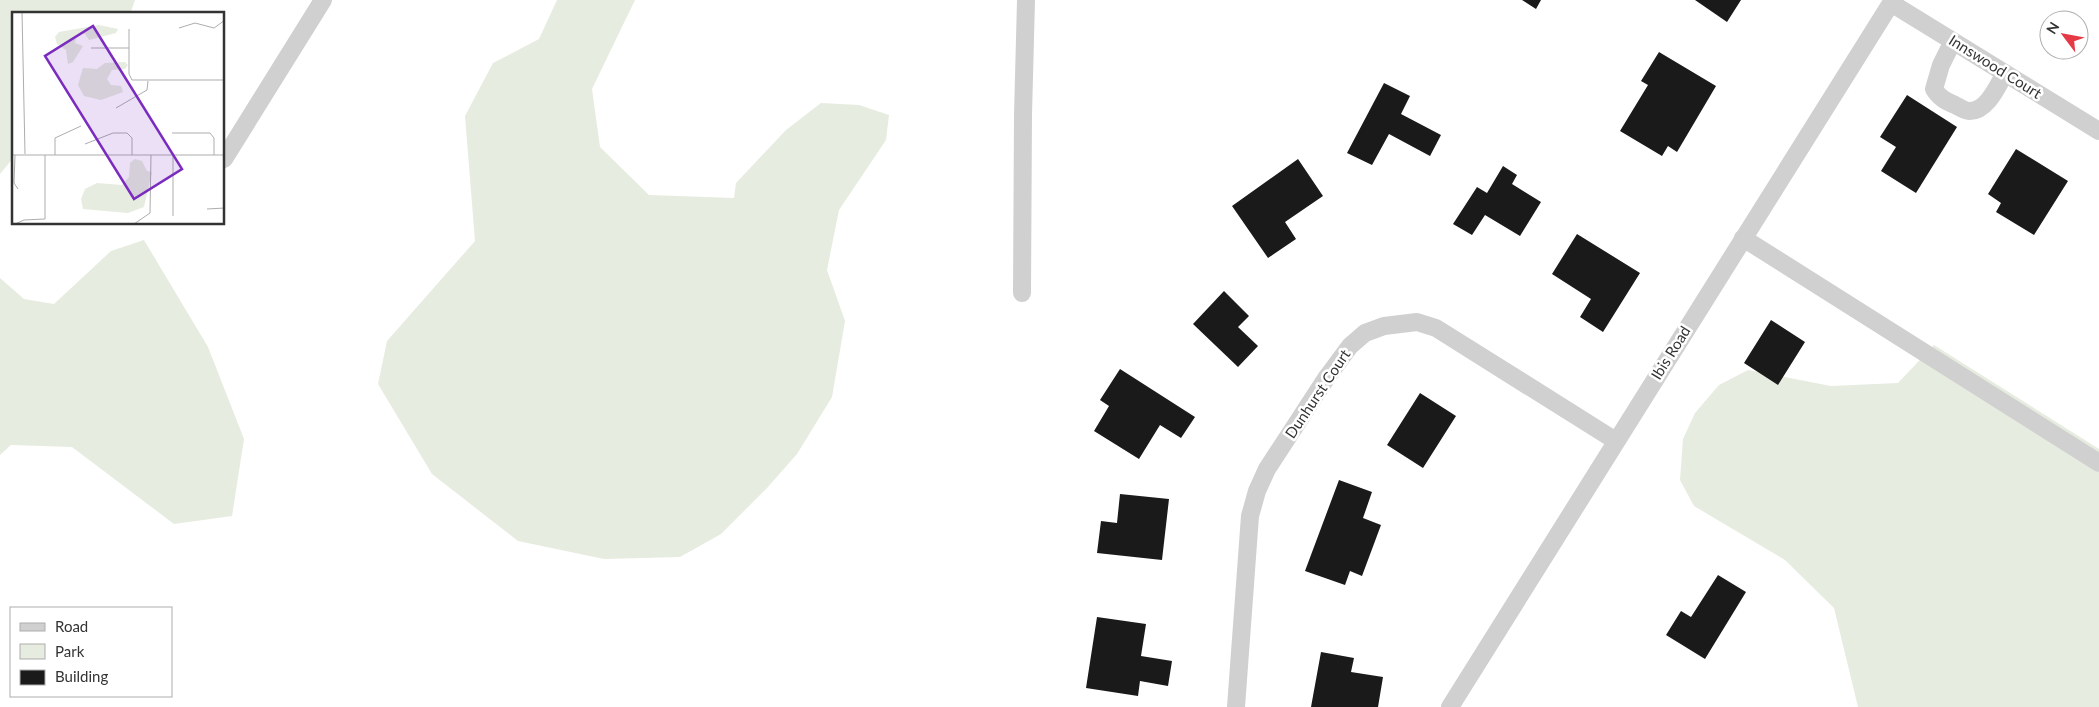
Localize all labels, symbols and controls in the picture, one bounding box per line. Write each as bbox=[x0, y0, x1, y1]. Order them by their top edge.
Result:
north arrow bbox=[2039, 10, 2089, 60]
inset map bbox=[12, 12, 225, 225]
text: N bbox=[2042, 19, 2063, 37]
street label: Innswood Court bbox=[1946, 30, 2046, 102]
street label: Ibis Road bbox=[1647, 322, 1694, 383]
street label: Dunhurst Court bbox=[1281, 345, 1354, 441]
legend bbox=[10, 607, 172, 697]
text: Road bbox=[55, 617, 88, 635]
text: Park bbox=[55, 642, 85, 660]
text: Building bbox=[55, 667, 108, 685]

